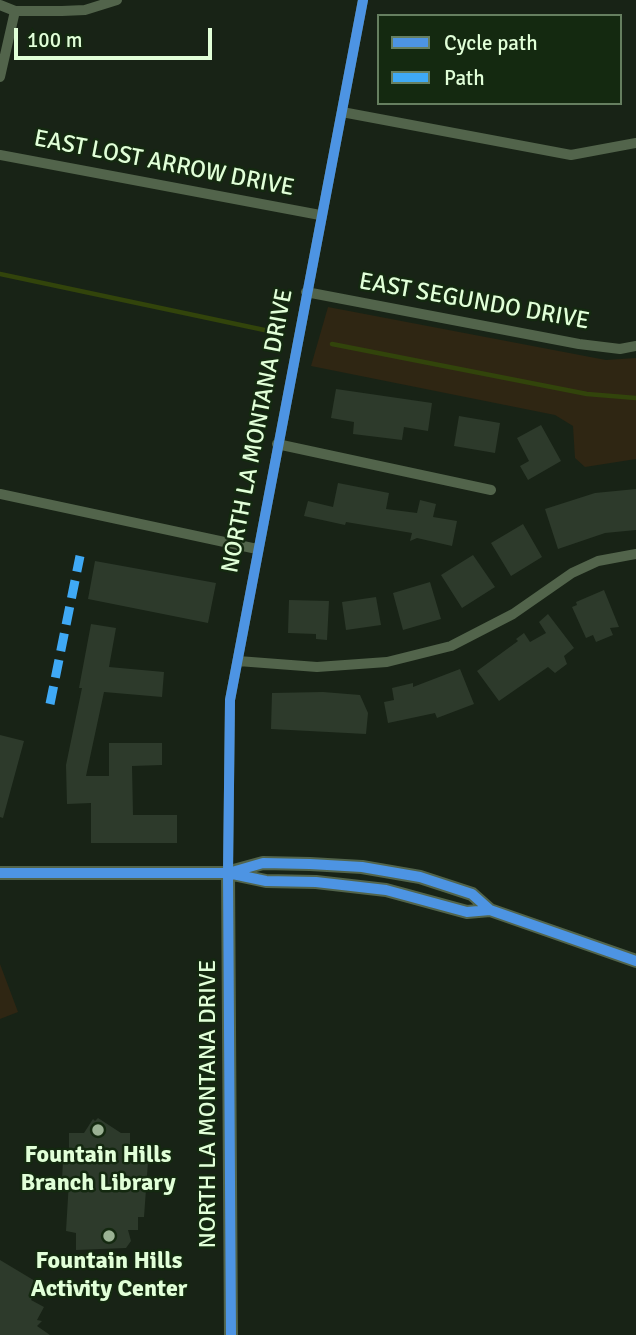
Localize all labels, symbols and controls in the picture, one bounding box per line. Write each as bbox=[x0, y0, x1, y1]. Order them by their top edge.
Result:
scale bar bbox=[18, 14, 215, 58]
legend bbox=[377, 14, 622, 105]
text: 100 m bbox=[27, 27, 82, 53]
text: Cycle path bbox=[444, 30, 538, 56]
text: Path bbox=[444, 65, 485, 91]
street label: EAST LOST ARROW DRIVE bbox=[31, 125, 297, 203]
street label: EAST SEGUNDO DRIVE bbox=[356, 268, 592, 336]
street label: NORTH LA MONTANA DRIVE bbox=[216, 286, 300, 576]
street label: NORTH LA MONTANA DRIVE bbox=[195, 960, 223, 1248]
marker: Fountain Hills Branch Library bbox=[90, 1122, 106, 1138]
place label: Fountain Hills Branch Library bbox=[20, 1142, 176, 1198]
marker: Fountain Hills Activity Center bbox=[101, 1228, 117, 1244]
place label: Fountain Hills Activity Center bbox=[31, 1248, 187, 1304]

